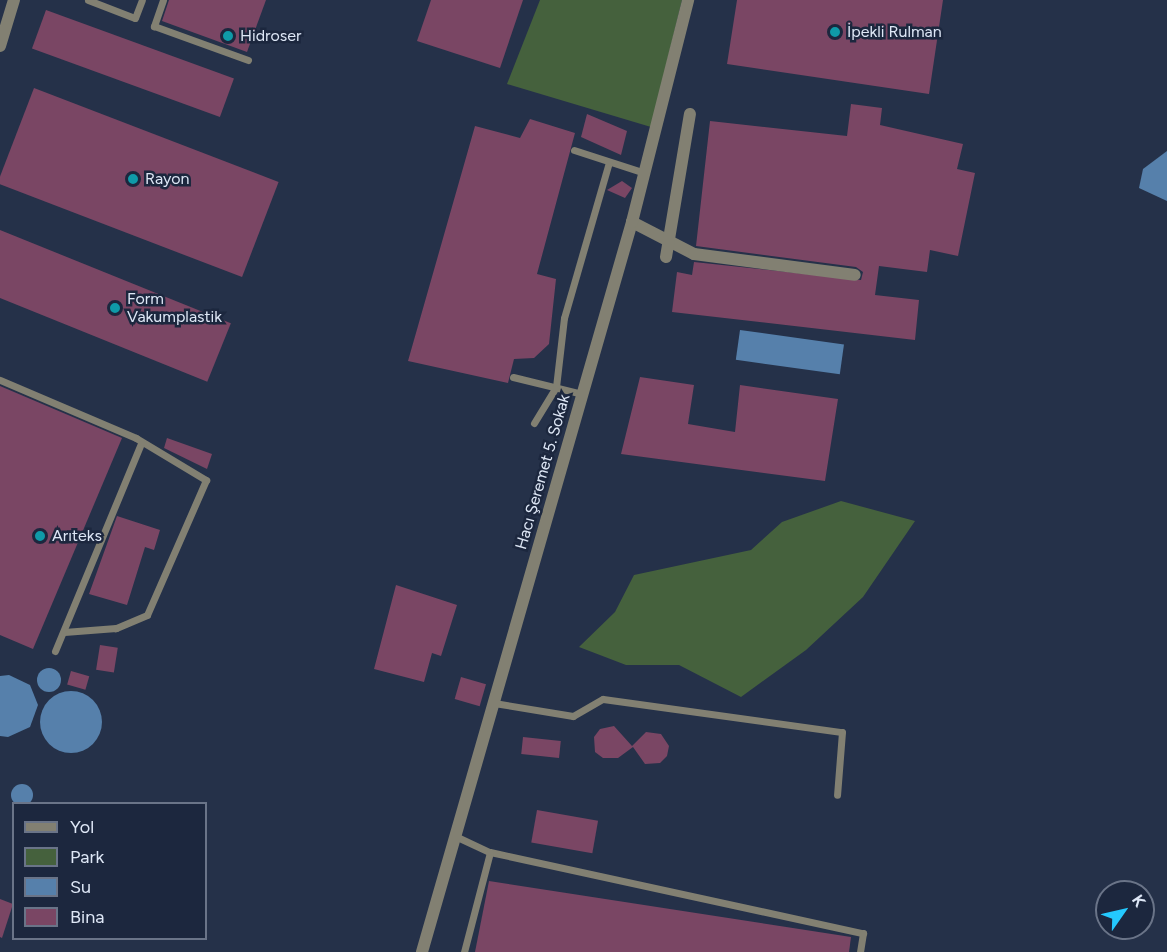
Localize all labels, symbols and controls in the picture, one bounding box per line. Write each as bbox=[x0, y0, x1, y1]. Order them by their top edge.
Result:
place label: İpekli Rulman bbox=[847, 22, 942, 42]
marker: İpekli Rulman bbox=[828, 25, 842, 39]
place label: Hidroser bbox=[240, 26, 301, 46]
marker: Hidroser bbox=[221, 29, 235, 43]
place label: Rayon bbox=[145, 169, 189, 189]
marker: Rayon bbox=[126, 172, 140, 186]
place label: Form Vakumplastik bbox=[127, 289, 222, 327]
marker: Form Vakumplastik bbox=[108, 301, 122, 315]
street label: Hacı Şeremet 5. Sokak bbox=[512, 392, 574, 552]
place label: Arıteks bbox=[52, 526, 102, 546]
marker: Arıteks bbox=[33, 529, 47, 543]
legend bbox=[12, 802, 207, 940]
text: Yol bbox=[70, 816, 94, 838]
text: Park bbox=[70, 846, 104, 868]
text: Su bbox=[70, 876, 91, 898]
north arrow bbox=[1095, 880, 1155, 940]
text: K bbox=[1128, 891, 1150, 911]
text: Bina bbox=[70, 906, 104, 928]

